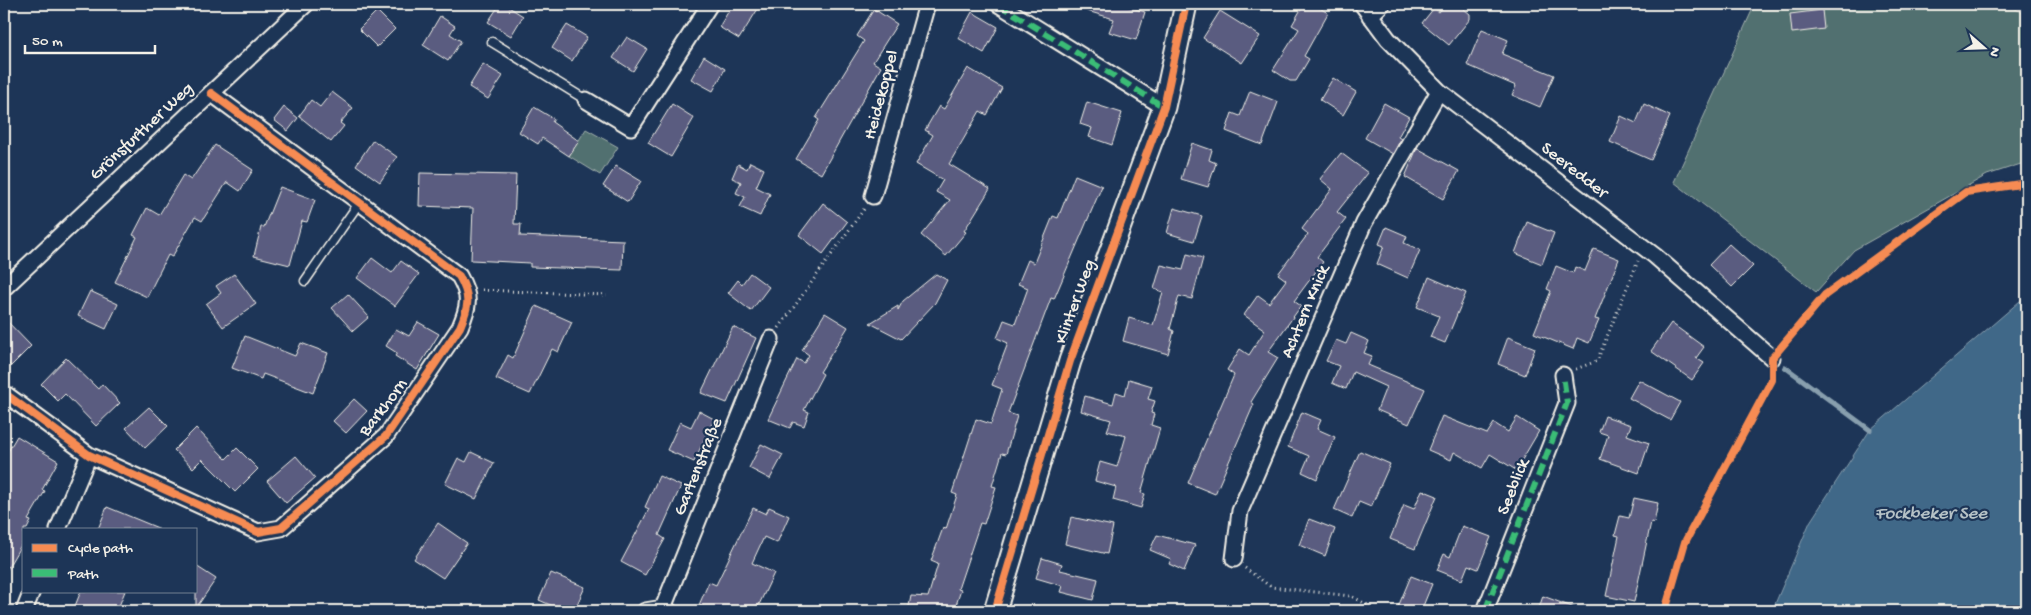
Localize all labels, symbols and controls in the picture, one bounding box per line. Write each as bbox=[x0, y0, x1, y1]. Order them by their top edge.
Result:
scale bar bbox=[25, 22, 155, 54]
north arrow bbox=[1958, 22, 2008, 72]
text: 50 m bbox=[32, 33, 63, 51]
text: N bbox=[1984, 44, 2003, 59]
street label: Heidekoppel bbox=[860, 48, 904, 142]
street label: Grönsfurther Weg bbox=[86, 79, 198, 185]
street label: Seeredder bbox=[1536, 138, 1613, 205]
street label: Klinter Weg bbox=[1051, 257, 1101, 347]
street label: Achtern Knick bbox=[1277, 261, 1336, 362]
street label: Barkhorn bbox=[354, 375, 413, 442]
street label: Gartenstraße bbox=[670, 414, 728, 519]
street label: Seeblick bbox=[1493, 454, 1535, 518]
water label: Fockbeker See bbox=[1875, 503, 1988, 526]
legend bbox=[22, 528, 198, 592]
text: Cycle path bbox=[68, 540, 133, 558]
text: Path bbox=[67, 566, 99, 584]

